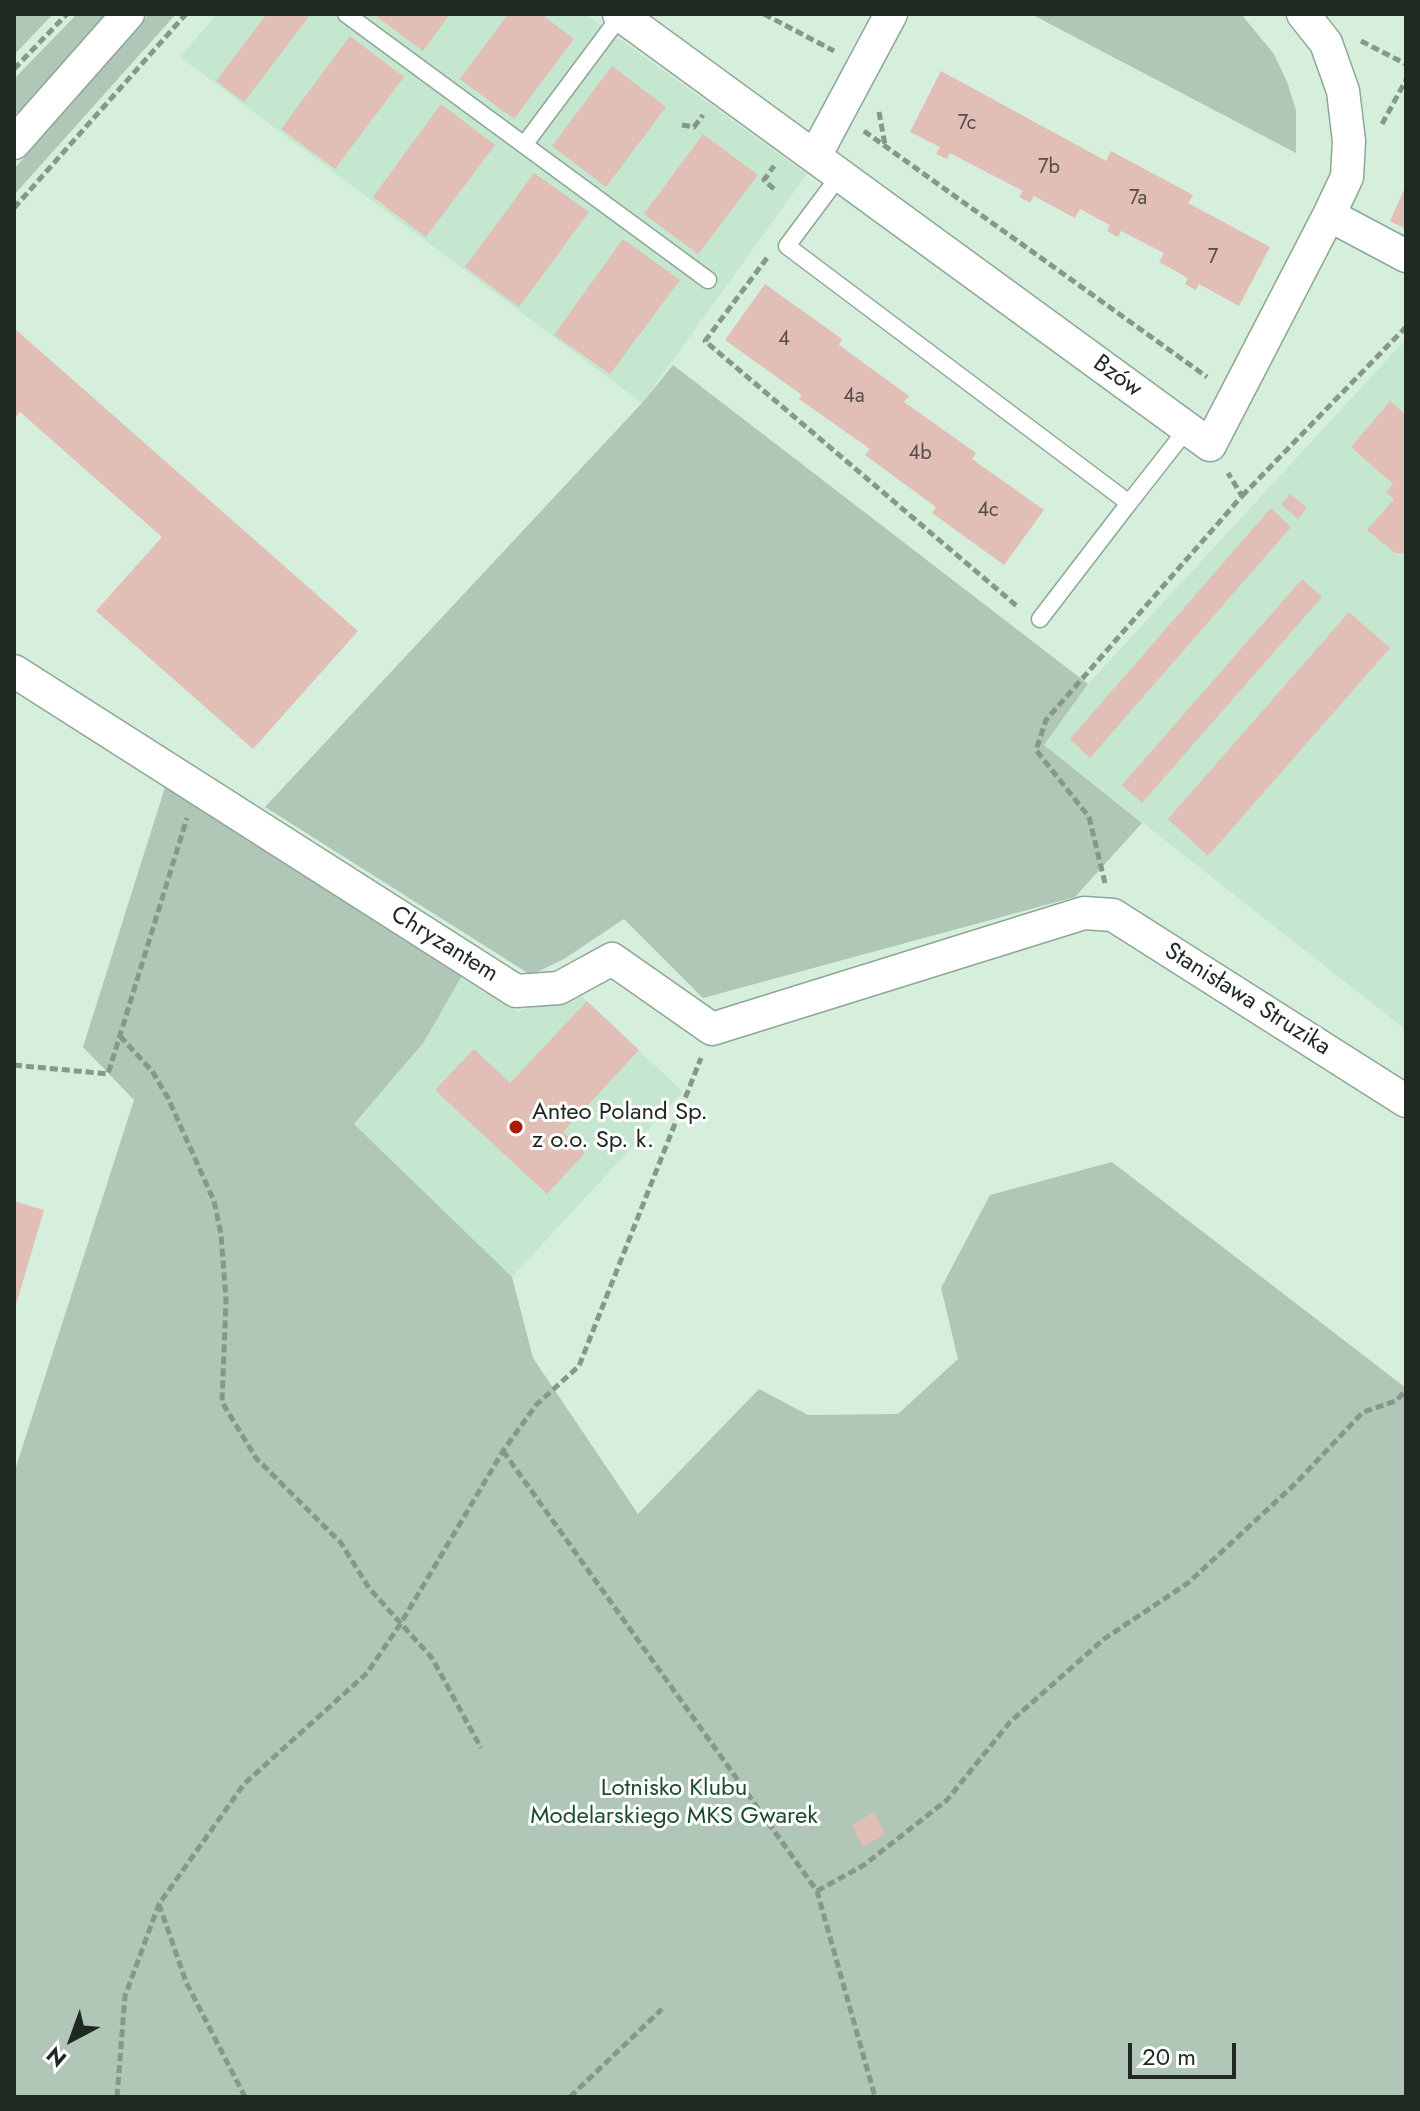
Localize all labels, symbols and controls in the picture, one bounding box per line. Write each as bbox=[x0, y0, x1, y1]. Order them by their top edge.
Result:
house number: 7c bbox=[958, 112, 976, 136]
house number: 7b bbox=[1038, 156, 1060, 180]
house number: 7a bbox=[1129, 187, 1147, 211]
house number: 7 bbox=[1208, 246, 1218, 270]
house number: 4 bbox=[778, 328, 790, 352]
street label: Bzów bbox=[1087, 350, 1147, 404]
house number: 4a bbox=[843, 385, 865, 409]
house number: 4b bbox=[908, 442, 932, 466]
house number: 4c bbox=[977, 499, 999, 523]
street label: Chryzantem bbox=[385, 901, 503, 989]
street label: Stanisława Struzika bbox=[1159, 937, 1335, 1063]
place label: Anteo Poland Sp. z o.o. Sp. k. bbox=[532, 1099, 708, 1155]
marker: Anteo Poland Sp. z o.o. Sp. k. bbox=[507, 1118, 525, 1136]
park label: Lotnisko Klubu Modelarskiego MKS Gwarek bbox=[530, 1775, 818, 1831]
north arrow bbox=[32, 1999, 112, 2079]
scale bar bbox=[1132, 2027, 1240, 2077]
text: N bbox=[39, 2039, 73, 2075]
text: 20 m bbox=[1142, 2039, 1196, 2074]

